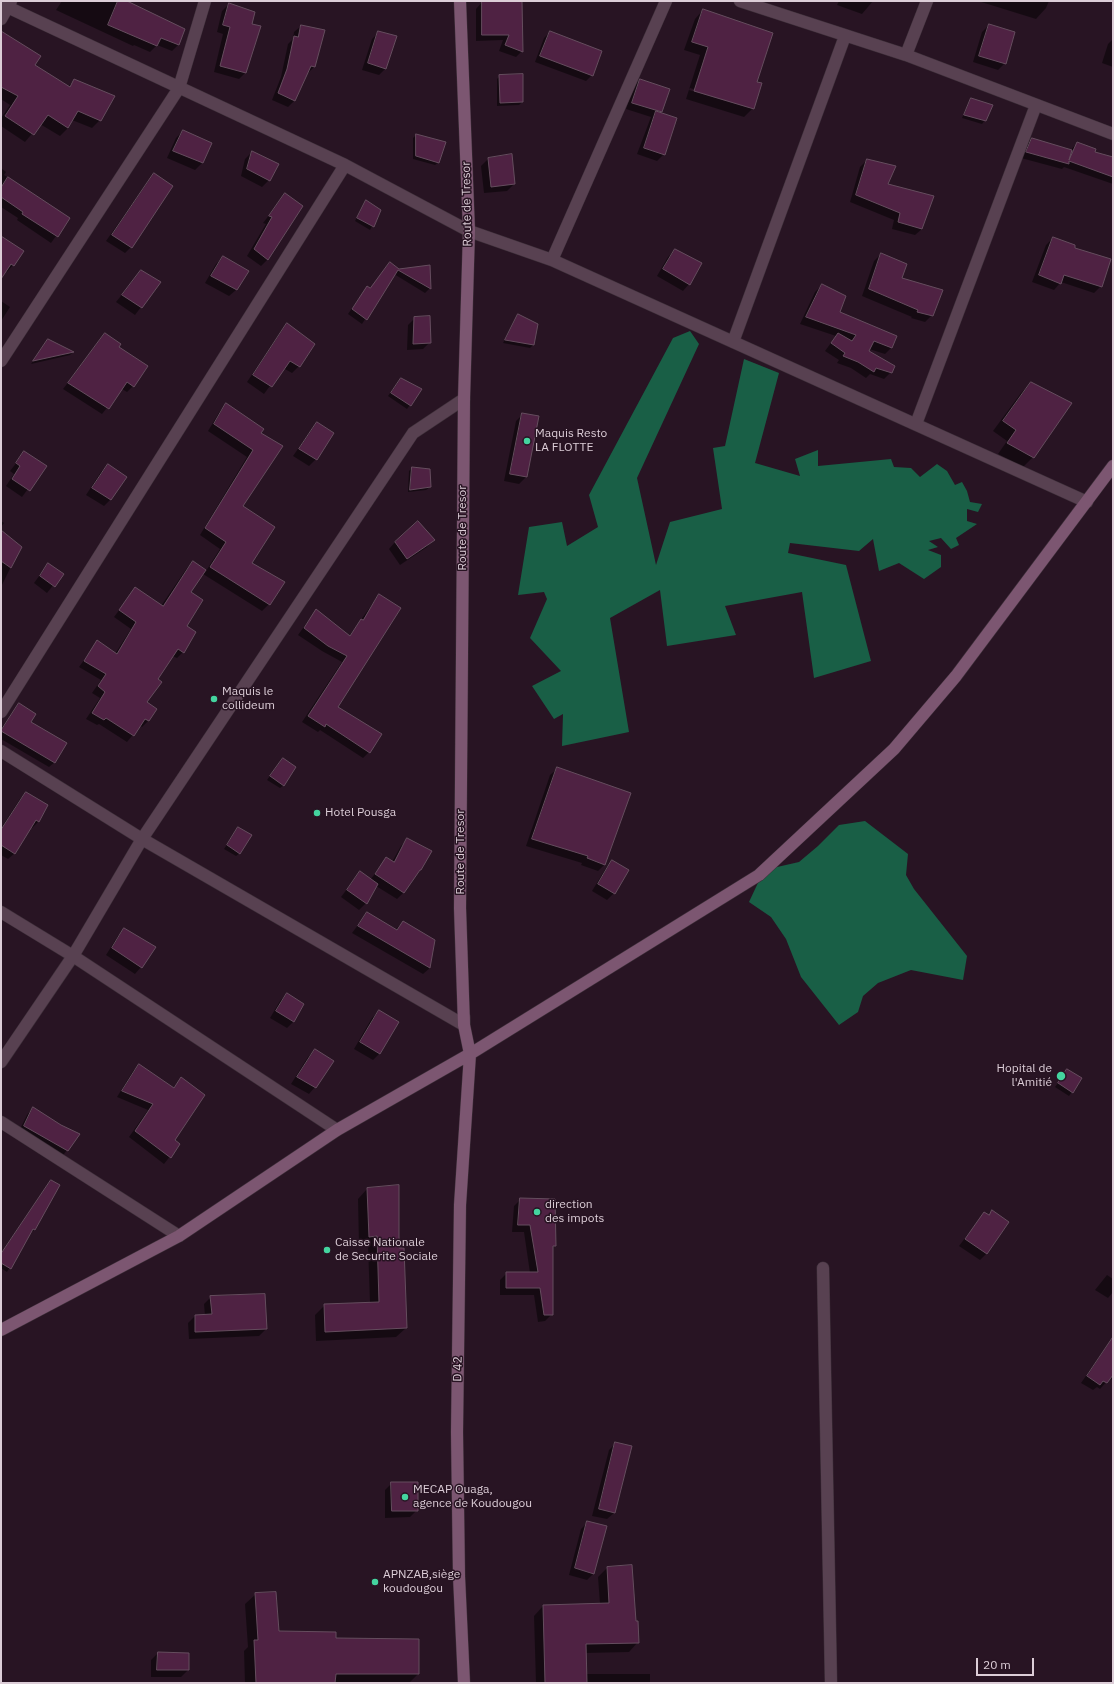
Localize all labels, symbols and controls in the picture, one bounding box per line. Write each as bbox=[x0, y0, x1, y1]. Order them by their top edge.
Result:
street label: Route de Tresor bbox=[459, 161, 475, 247]
place label: Maquis Resto LA FLOTTE bbox=[535, 427, 607, 455]
marker: Maquis Resto LA FLOTTE bbox=[522, 436, 532, 446]
street label: Route de Tresor bbox=[456, 485, 470, 571]
place label: Maquis le collideum bbox=[222, 685, 275, 713]
marker: Maquis le collideum bbox=[209, 694, 219, 704]
place label: Hotel Pousga bbox=[325, 806, 396, 820]
marker: Hotel Pousga bbox=[312, 808, 322, 818]
street label: Route de Tresor bbox=[454, 809, 468, 895]
place label: Hopital de l'Amitié bbox=[997, 1062, 1052, 1090]
marker: Hopital de l'Amitié bbox=[1055, 1070, 1067, 1082]
place label: direction des impots bbox=[545, 1198, 604, 1226]
marker: direction des impots bbox=[532, 1207, 542, 1217]
place label: Caisse Nationale de Securite Sociale bbox=[335, 1236, 438, 1264]
marker: Caisse Nationale de Securite Sociale bbox=[322, 1245, 332, 1255]
street label: D 42 bbox=[451, 1356, 465, 1382]
place label: MECAP Ouaga, agence de Koudougou bbox=[413, 1483, 532, 1511]
marker: MECAP Ouaga, agence de Koudougou bbox=[400, 1492, 410, 1502]
place label: APNZAB,siège koudougou bbox=[383, 1568, 460, 1596]
marker: APNZAB,siège koudougou bbox=[370, 1577, 380, 1587]
scale bar bbox=[978, 1650, 1036, 1676]
text: 20 m bbox=[983, 1657, 1011, 1672]

